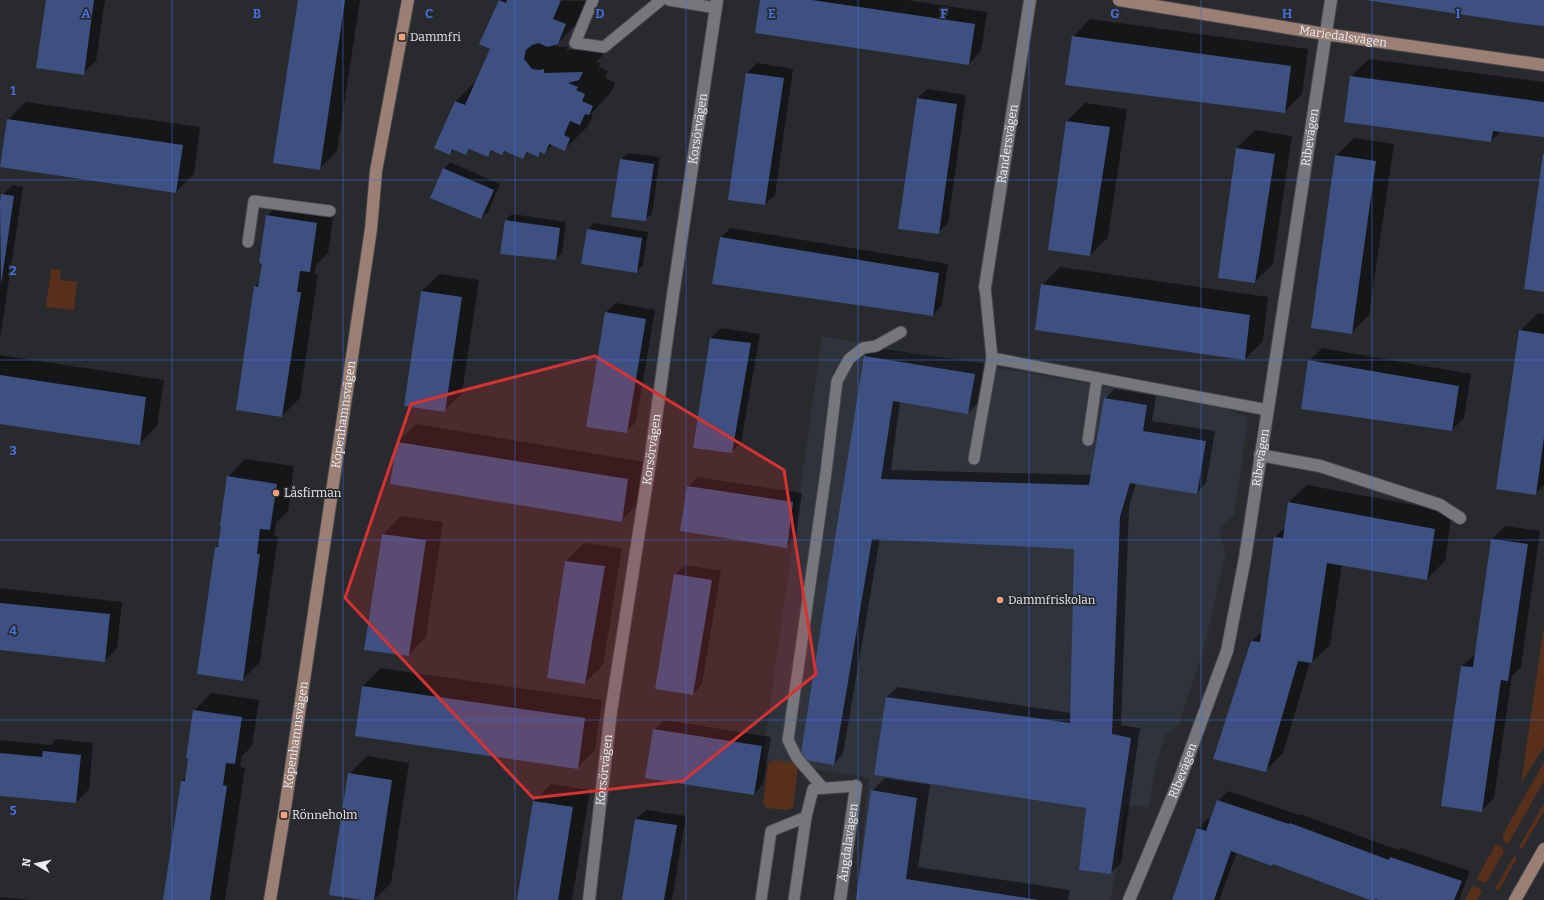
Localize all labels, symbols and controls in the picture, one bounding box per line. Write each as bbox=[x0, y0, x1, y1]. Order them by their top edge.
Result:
text: A bbox=[81, 6, 91, 21]
text: B bbox=[253, 6, 261, 21]
text: C bbox=[425, 6, 433, 21]
text: D bbox=[595, 6, 605, 21]
text: E bbox=[768, 6, 776, 21]
text: F bbox=[940, 6, 948, 21]
text: G bbox=[1110, 6, 1120, 21]
text: H bbox=[1282, 6, 1292, 21]
text: I bbox=[1456, 6, 1461, 21]
street label: Mariedalsvägen bbox=[1298, 23, 1388, 50]
place label: Dammfri bbox=[410, 30, 461, 44]
marker: Dammfri bbox=[397, 32, 407, 42]
text: 1 bbox=[10, 83, 16, 98]
street label: Korsörvägen bbox=[686, 92, 710, 165]
street label: Randersvägen bbox=[994, 103, 1021, 184]
street label: Ribevägen bbox=[1298, 107, 1321, 167]
text: 2 bbox=[9, 263, 17, 278]
street label: Köpenhamnsvägen bbox=[329, 360, 358, 469]
street label: Korsörvägen bbox=[640, 413, 664, 486]
street label: Ribevägen bbox=[1249, 427, 1272, 487]
text: 3 bbox=[9, 443, 17, 458]
place label: Låsfirman bbox=[284, 486, 342, 500]
marker: Låsfirman bbox=[271, 488, 281, 498]
place label: Dammfriskolan bbox=[1008, 593, 1096, 607]
marker: Dammfriskolan bbox=[995, 595, 1005, 605]
text: 4 bbox=[9, 623, 17, 638]
street label: Köpenhamnsvägen bbox=[281, 680, 311, 790]
street label: Korsörvägen bbox=[593, 733, 615, 806]
street label: Ribevägen bbox=[1166, 741, 1200, 800]
street label: Ängdalavägen bbox=[835, 802, 861, 883]
text: 5 bbox=[9, 803, 17, 818]
place label: Rönneholm bbox=[292, 808, 358, 822]
marker: Rönneholm bbox=[279, 810, 289, 820]
north arrow bbox=[16, 844, 56, 884]
text: N bbox=[20, 857, 34, 868]

